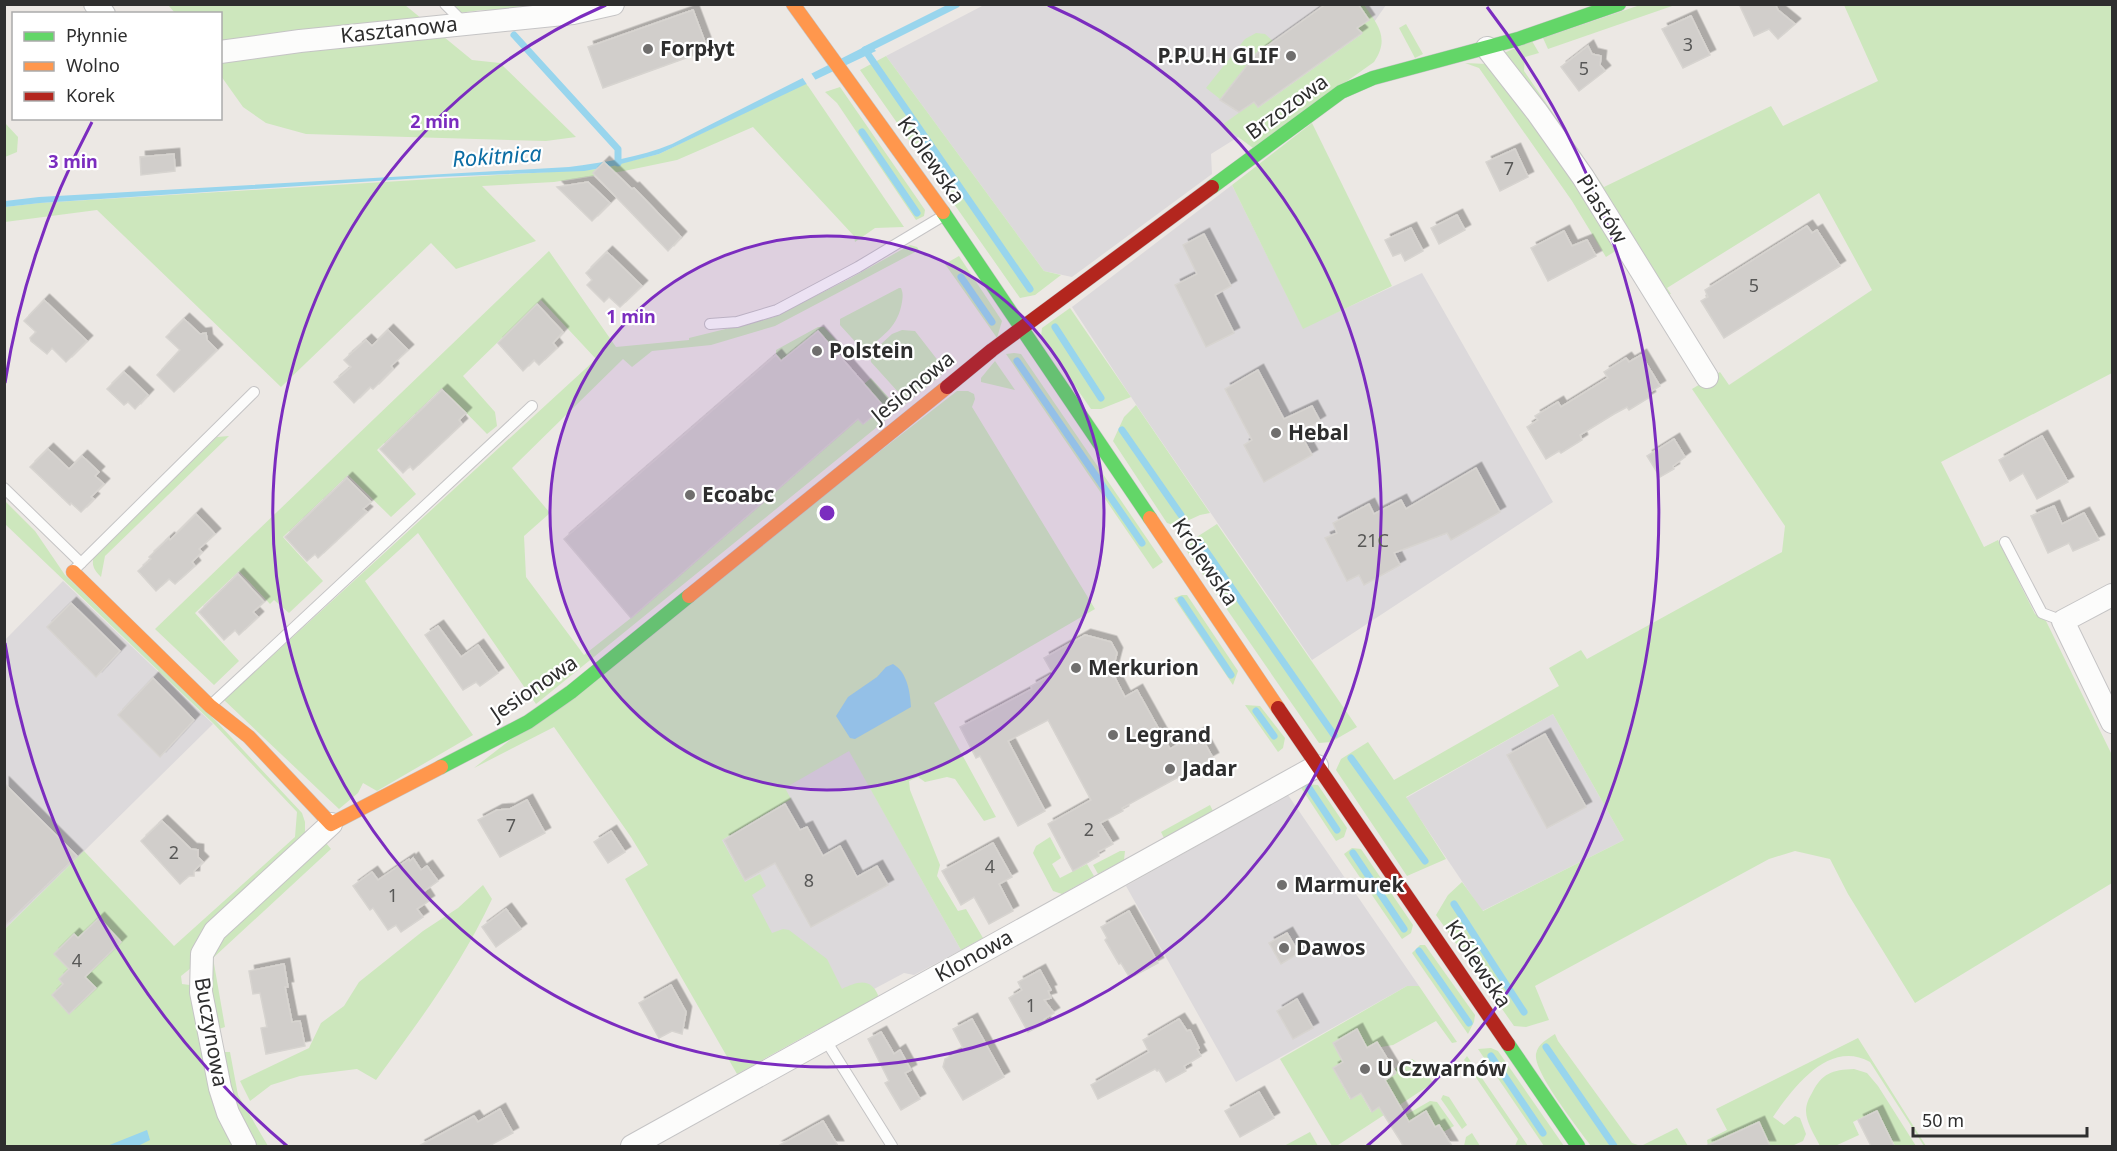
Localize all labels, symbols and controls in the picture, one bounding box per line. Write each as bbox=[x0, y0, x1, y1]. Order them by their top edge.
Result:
street label: Kasztanowa bbox=[339, 9, 459, 49]
legend bbox=[12, 12, 222, 120]
text: Płynnie bbox=[66, 23, 128, 47]
house number: 3 bbox=[1683, 32, 1693, 56]
place label: Forpłyt bbox=[660, 34, 735, 62]
place label: P.P.U.H GLIF bbox=[1157, 41, 1279, 69]
marker: Forpłyt bbox=[641, 42, 655, 56]
marker: P.P.U.H GLIF bbox=[1284, 49, 1298, 63]
text: Wolno bbox=[66, 53, 120, 77]
house number: 5 bbox=[1579, 56, 1589, 80]
street label: Brzozowa bbox=[1240, 67, 1333, 145]
text: Korek bbox=[66, 83, 115, 107]
text: 2 min bbox=[410, 109, 460, 133]
street label: Królewska bbox=[892, 110, 972, 209]
water label: Rokitnica bbox=[451, 137, 543, 173]
text: 3 min bbox=[48, 149, 98, 173]
house number: 7 bbox=[1504, 156, 1514, 180]
street label: Piastów bbox=[1571, 169, 1635, 249]
house number: 5 bbox=[1749, 273, 1759, 297]
text: 1 min bbox=[606, 304, 656, 328]
place label: Polstein bbox=[829, 336, 914, 364]
marker: Polstein bbox=[810, 344, 824, 358]
street label: Jesionowa bbox=[863, 344, 960, 430]
place label: Hebal bbox=[1288, 418, 1349, 446]
marker: Hebal bbox=[1269, 426, 1283, 440]
place label: Ecoabc bbox=[702, 480, 775, 508]
marker: Ecoabc bbox=[683, 488, 697, 502]
centre of rings bbox=[817, 503, 837, 523]
street label: Królewska bbox=[1166, 512, 1245, 611]
house number: 21C bbox=[1357, 528, 1389, 552]
street label: Jesionowa bbox=[483, 648, 582, 728]
place label: Merkurion bbox=[1088, 653, 1199, 681]
marker: Merkurion bbox=[1069, 661, 1083, 675]
place label: Legrand bbox=[1125, 720, 1211, 748]
marker: Legrand bbox=[1106, 728, 1120, 742]
place label: Jadar bbox=[1180, 754, 1237, 782]
marker: Jadar bbox=[1163, 762, 1177, 776]
house number: 7 bbox=[506, 813, 516, 837]
house number: 2 bbox=[1084, 817, 1094, 841]
house number: 2 bbox=[169, 840, 179, 864]
house number: 4 bbox=[985, 854, 995, 878]
house number: 8 bbox=[804, 868, 814, 892]
place label: Marmurek bbox=[1294, 870, 1405, 898]
marker: Marmurek bbox=[1275, 878, 1289, 892]
house number: 1 bbox=[388, 883, 398, 907]
street label: Królewska bbox=[1439, 914, 1518, 1013]
street label: Klonowa bbox=[930, 922, 1017, 988]
place label: Dawos bbox=[1296, 933, 1366, 961]
marker: Dawos bbox=[1277, 941, 1291, 955]
house number: 4 bbox=[72, 948, 82, 972]
street label: Buczynowa bbox=[189, 975, 235, 1089]
house number: 1 bbox=[1026, 993, 1036, 1017]
place label: U Czwarnów bbox=[1377, 1054, 1506, 1082]
marker: U Czwarnów bbox=[1358, 1062, 1372, 1076]
scale bar bbox=[1913, 1100, 2087, 1138]
text: 50 m bbox=[1922, 1108, 1964, 1132]

